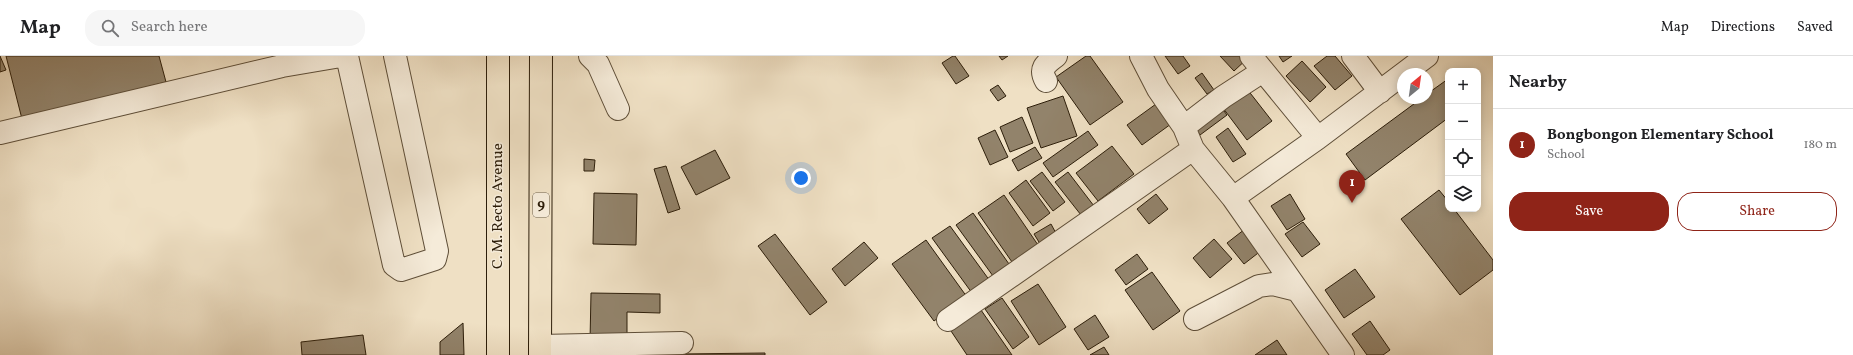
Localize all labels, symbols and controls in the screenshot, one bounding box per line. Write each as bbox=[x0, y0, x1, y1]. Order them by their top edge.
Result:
search box bbox=[85, 10, 365, 46]
text: Map bbox=[20, 15, 61, 41]
icon: search bbox=[99, 17, 121, 39]
text: Search here bbox=[131, 17, 208, 38]
text: Map bbox=[1661, 18, 1689, 37]
text: Directions bbox=[1711, 18, 1775, 37]
text: Saved bbox=[1797, 18, 1833, 37]
north arrow bbox=[1397, 68, 1433, 104]
map controls bbox=[1445, 68, 1481, 212]
button: + bbox=[1445, 68, 1481, 104]
text: Nearby bbox=[1509, 71, 1567, 94]
button: − bbox=[1445, 104, 1481, 140]
text: Bongbongon Elementary School bbox=[1547, 125, 1774, 146]
text: 1 bbox=[1519, 136, 1525, 154]
text: 180 m bbox=[1803, 136, 1837, 154]
button: locate bbox=[1445, 140, 1481, 176]
street label: C. M. Recto Avenue bbox=[488, 143, 509, 269]
text: School bbox=[1547, 146, 1585, 164]
your location bbox=[791, 168, 811, 188]
pin: 1 bbox=[1339, 170, 1365, 203]
button: layers bbox=[1445, 176, 1481, 212]
button: Save bbox=[1509, 192, 1669, 231]
button: Share bbox=[1677, 192, 1837, 231]
road number: 9 bbox=[533, 193, 549, 217]

